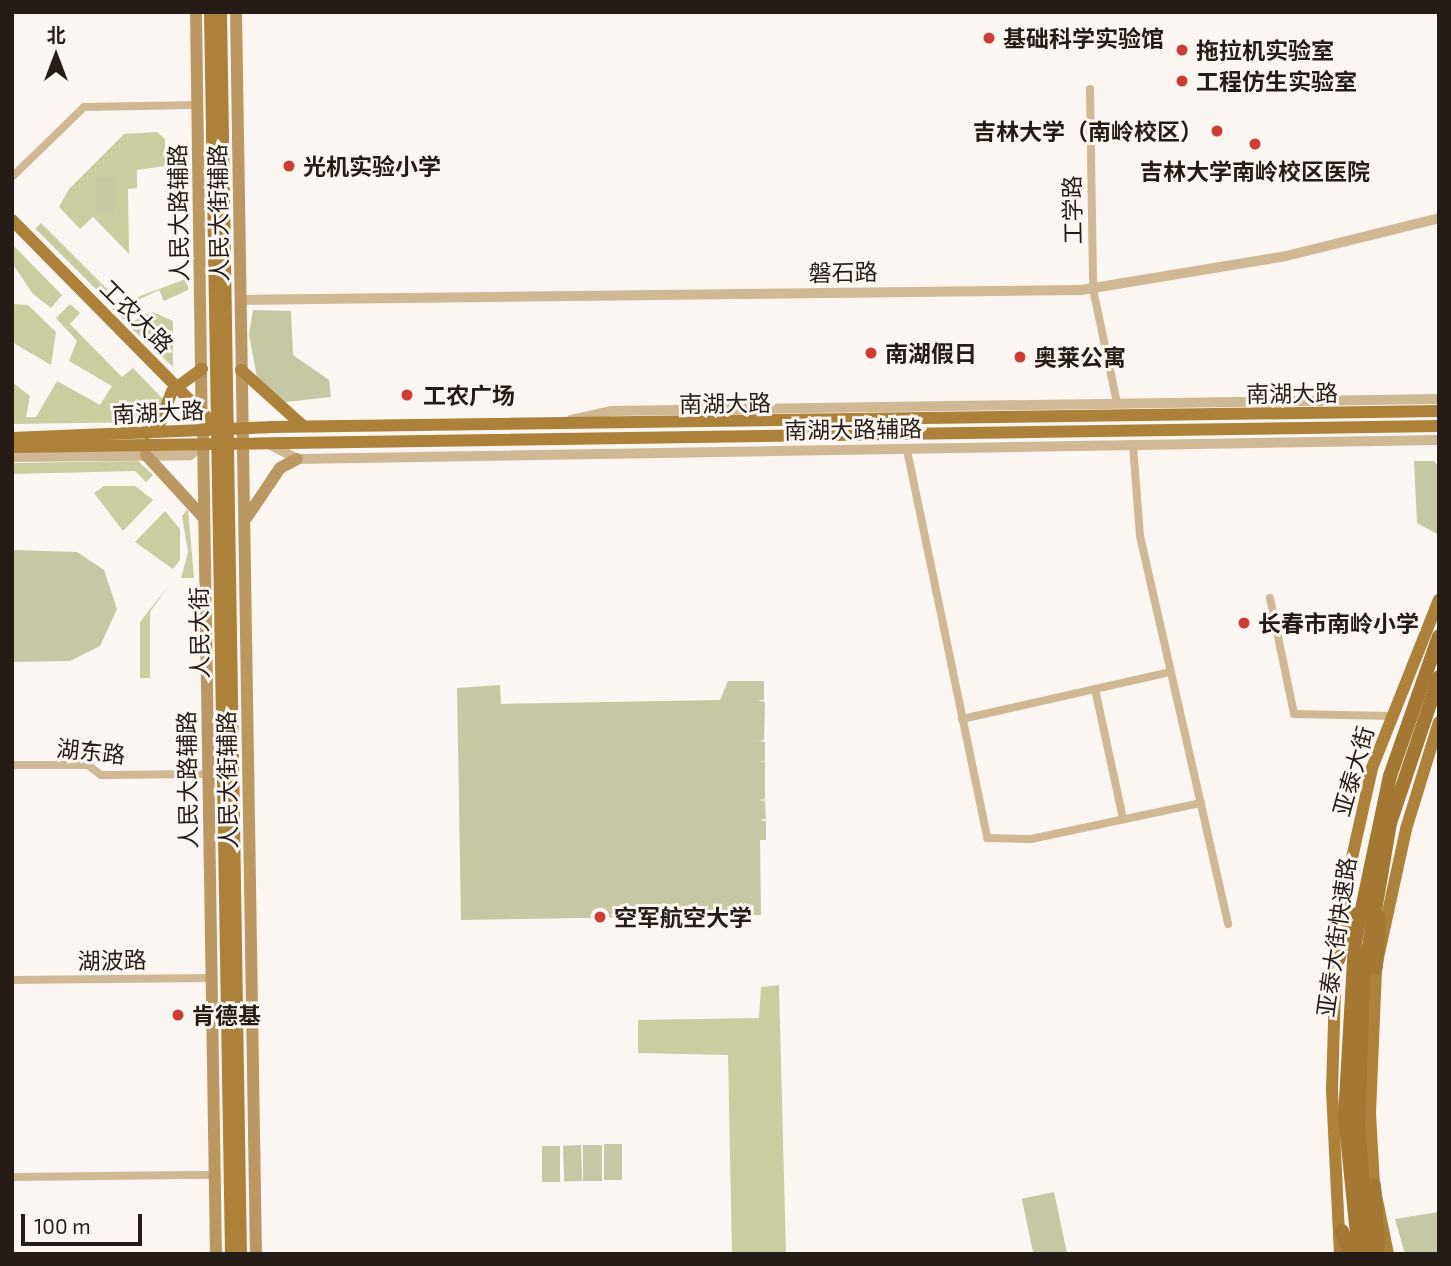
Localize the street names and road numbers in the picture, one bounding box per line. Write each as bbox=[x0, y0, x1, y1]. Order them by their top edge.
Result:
street label: 人民大路辅路 bbox=[163, 144, 193, 282]
street label: 人民大街辅路 bbox=[203, 144, 233, 282]
street label: 工学路 bbox=[1058, 175, 1086, 245]
street label: 磐石路 bbox=[808, 258, 878, 286]
street label: 工农大路 bbox=[95, 274, 179, 358]
street label: 南湖大路 bbox=[1246, 378, 1338, 408]
street label: 南湖大路 bbox=[679, 388, 771, 418]
street label: 南湖大路 bbox=[111, 396, 205, 428]
street label: 南湖大路辅路 bbox=[784, 414, 922, 444]
street label: 人民大街 bbox=[184, 587, 214, 679]
street label: 人民大路辅路 bbox=[172, 711, 202, 849]
street label: 人民大街辅路 bbox=[212, 711, 242, 849]
street label: 亚泰大街 bbox=[1327, 723, 1379, 819]
street label: 湖东路 bbox=[55, 734, 127, 768]
street label: 亚泰大街快速路 bbox=[1311, 855, 1361, 1019]
street label: 湖波路 bbox=[77, 946, 147, 974]

